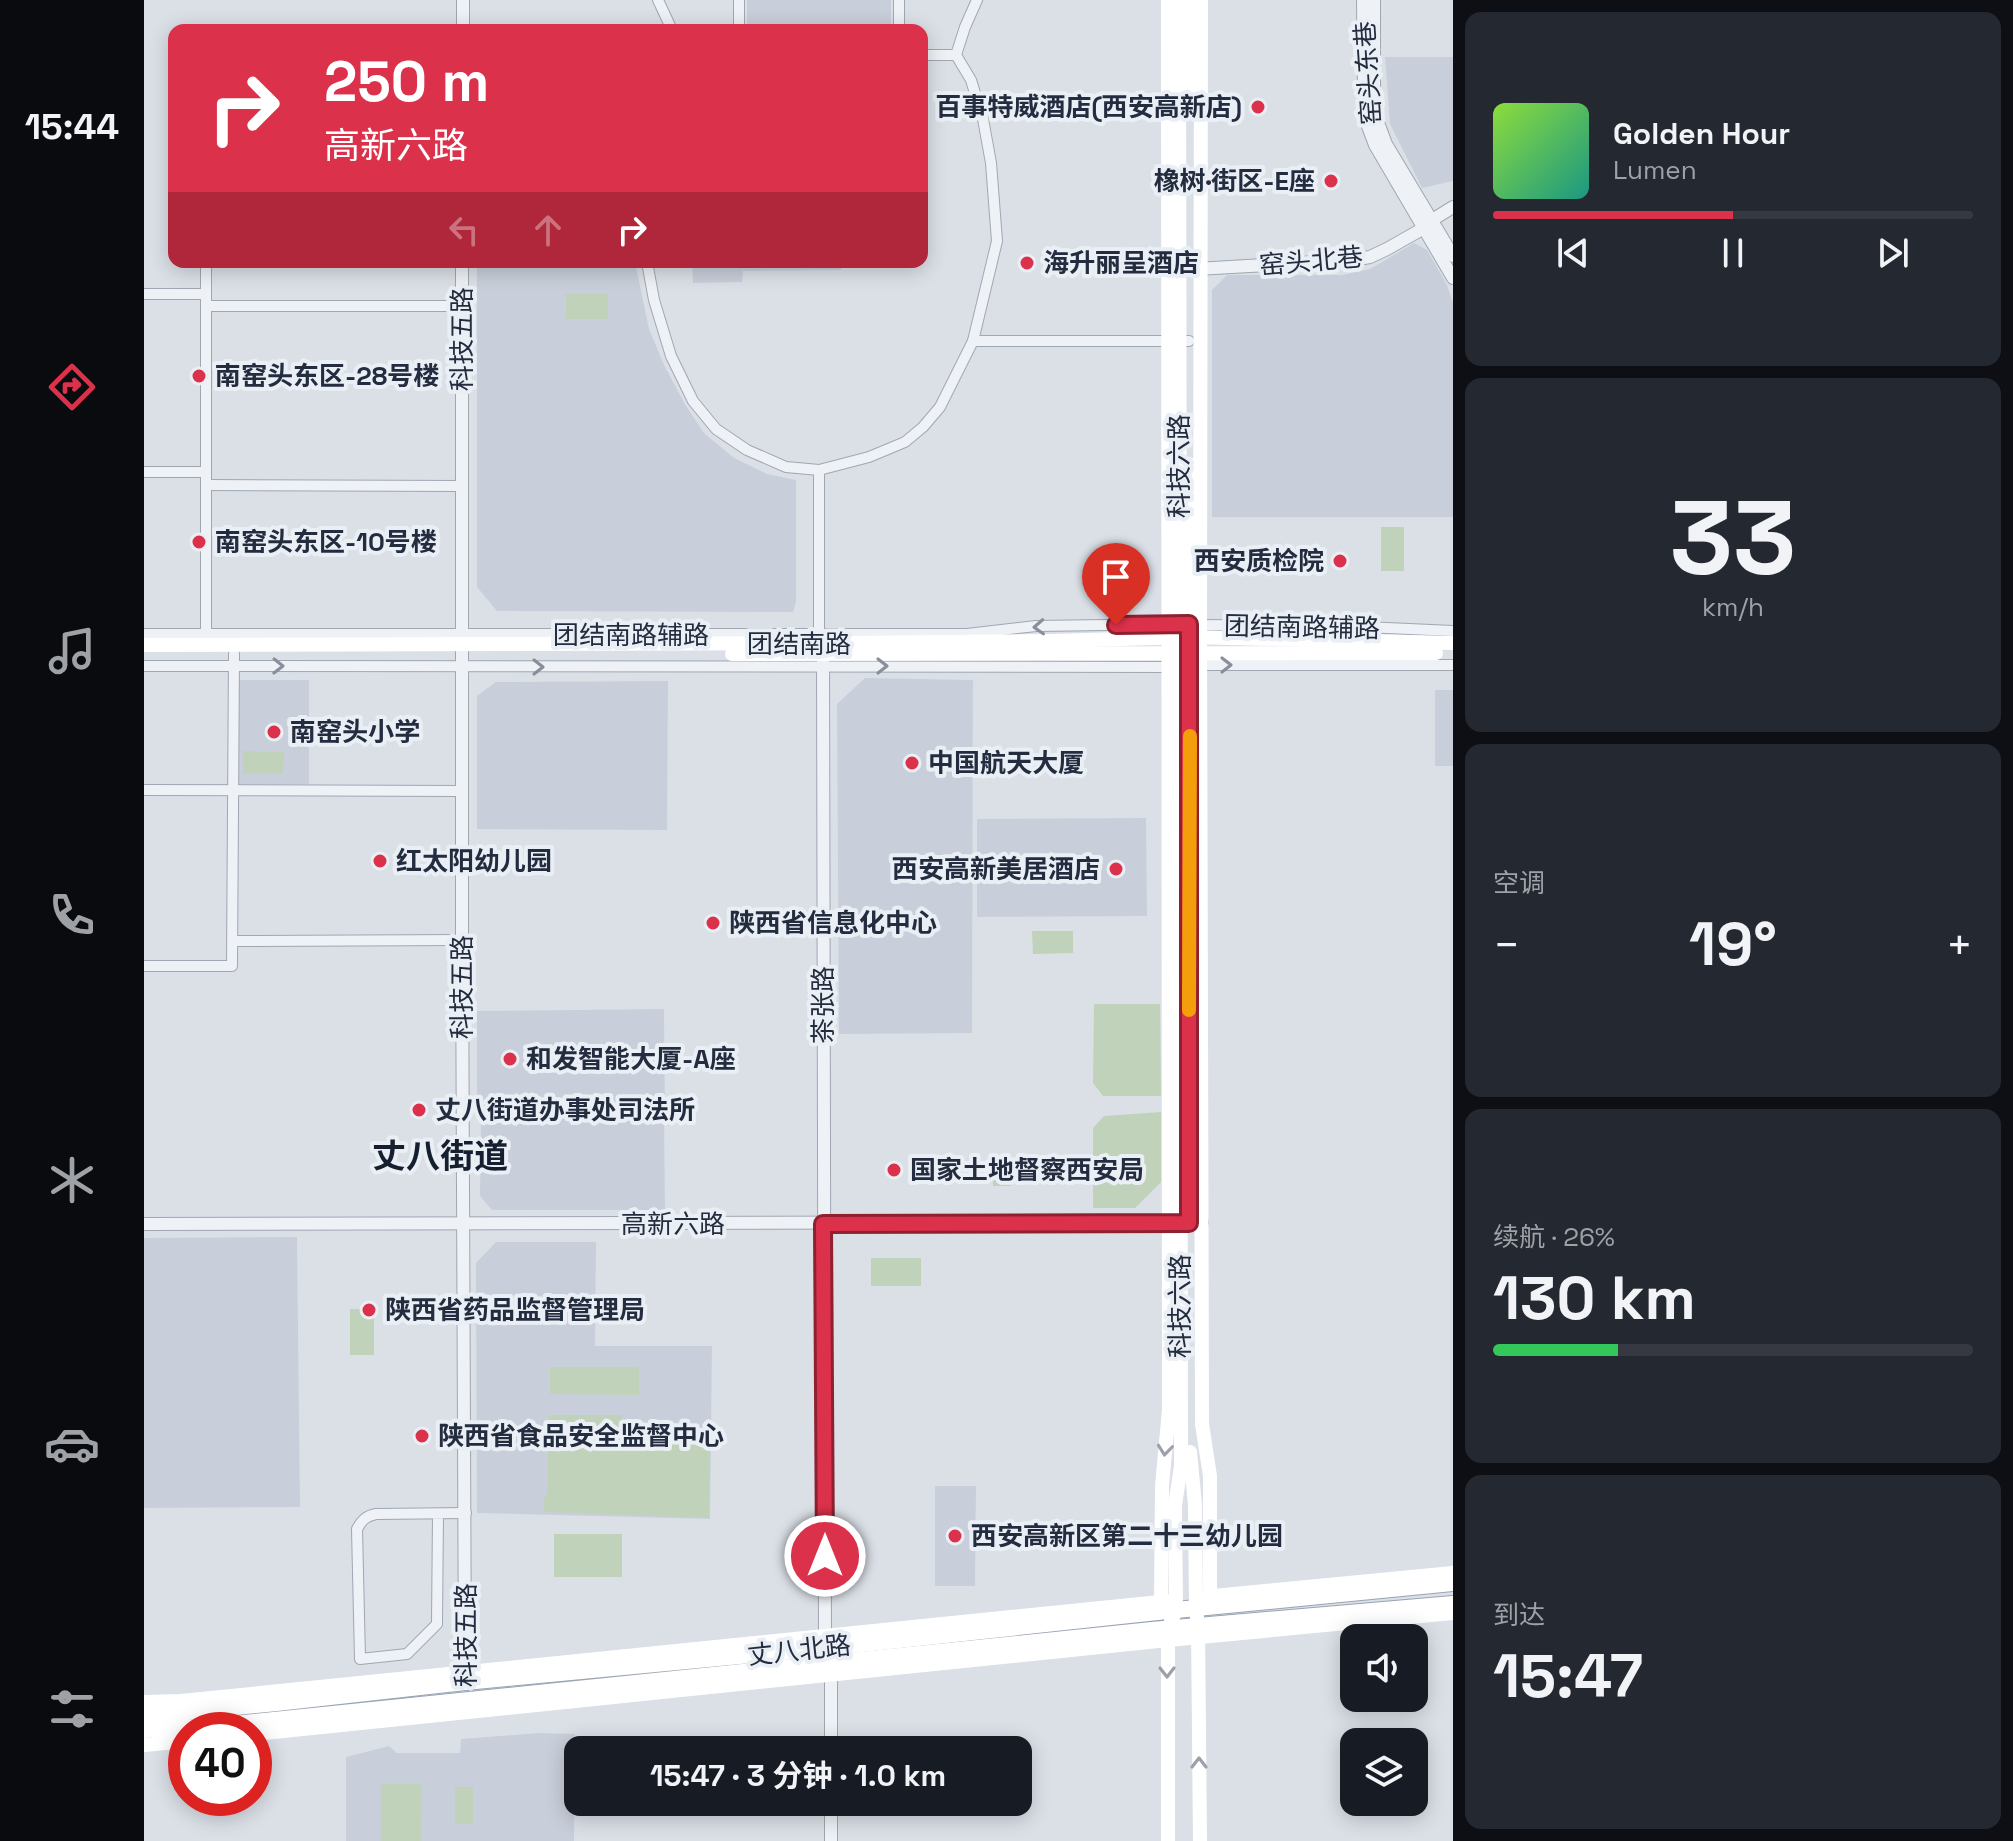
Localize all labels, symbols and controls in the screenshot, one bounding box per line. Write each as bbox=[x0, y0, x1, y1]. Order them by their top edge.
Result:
street label: 窑头东巷 bbox=[1347, 20, 1389, 126]
text: 250 m bbox=[324, 46, 489, 117]
icon: right bbox=[192, 56, 296, 160]
place label: 百事特威酒店(西安高新店) bbox=[936, 90, 1242, 124]
marker: 百事特威酒店(西安高新店) bbox=[1249, 98, 1267, 116]
text: 15:44 bbox=[25, 104, 119, 150]
text: Golden Hour bbox=[1613, 114, 1790, 153]
text: 高新六路 bbox=[324, 123, 468, 169]
text: Lumen bbox=[1613, 153, 1697, 187]
place label: 橡树·街区-E座 bbox=[1154, 164, 1315, 198]
marker: 橡树·街区-E座 bbox=[1322, 172, 1340, 190]
icon: left bbox=[442, 208, 486, 252]
icon: ahead bbox=[526, 208, 570, 252]
icon: right bbox=[610, 208, 654, 252]
icon: previous bbox=[1551, 231, 1595, 275]
icon: pause bbox=[1711, 231, 1755, 275]
icon: next bbox=[1871, 231, 1915, 275]
street label: 窑头北巷 bbox=[1258, 240, 1364, 282]
place label: 海升丽呈酒店 bbox=[1043, 246, 1199, 280]
marker: 海升丽呈酒店 bbox=[1018, 254, 1036, 272]
street label: 科技五路 bbox=[445, 287, 479, 391]
icon: directions bbox=[44, 359, 100, 415]
place label: 南窑头东区-28号楼 bbox=[215, 359, 439, 393]
marker: 南窑头东区-28号楼 bbox=[190, 367, 208, 385]
street label: 科技六路 bbox=[1162, 414, 1196, 518]
text: 33 bbox=[1670, 472, 1796, 604]
place label: 南窑头东区-10号楼 bbox=[215, 525, 437, 559]
marker: 南窑头东区-10号楼 bbox=[190, 533, 208, 551]
pin bbox=[1082, 543, 1150, 625]
place label: 西安质检院 bbox=[1194, 544, 1324, 578]
marker: 西安质检院 bbox=[1331, 552, 1349, 570]
icon: arrive bbox=[1094, 555, 1138, 599]
text: km/h bbox=[1702, 590, 1764, 624]
street label: 团结南路辅路 bbox=[1224, 609, 1380, 645]
street label: 团结南路辅路 bbox=[553, 618, 709, 652]
one-way arrow bbox=[1032, 618, 1045, 635]
icon: music bbox=[44, 623, 100, 679]
street label: 团结南路 bbox=[747, 627, 851, 661]
one-way arrow bbox=[1220, 656, 1233, 674]
one-way arrow bbox=[272, 657, 285, 674]
one-way arrow bbox=[876, 657, 889, 675]
one-way arrow bbox=[532, 658, 545, 676]
place label: 南窑头小学 bbox=[290, 715, 420, 749]
marker: 南窑头小学 bbox=[265, 723, 283, 741]
place label: 中国航天大厦 bbox=[928, 746, 1084, 780]
marker: 中国航天大厦 bbox=[903, 754, 921, 772]
place label: 红太阳幼儿园 bbox=[396, 844, 552, 878]
marker: 红太阳幼儿园 bbox=[371, 852, 389, 870]
place label: 西安高新美居酒店 bbox=[892, 852, 1100, 886]
marker: 西安高新美居酒店 bbox=[1107, 860, 1125, 878]
text: 空调 bbox=[1493, 866, 1545, 900]
icon: phone bbox=[44, 887, 100, 943]
place label: 陕西省信息化中心 bbox=[729, 906, 937, 940]
text: 19° bbox=[1689, 906, 1777, 983]
marker: 陕西省信息化中心 bbox=[704, 914, 722, 932]
text: − bbox=[1493, 917, 1520, 973]
text: + bbox=[1946, 917, 1973, 973]
street label: 科技五路 bbox=[445, 935, 479, 1039]
street label: 茶张路 bbox=[806, 966, 840, 1044]
place label: 和发智能大厦-A座 bbox=[526, 1042, 736, 1076]
marker: 和发智能大厦-A座 bbox=[501, 1050, 519, 1068]
place label: 丈八街道办事处司法所 bbox=[435, 1093, 695, 1127]
marker: 丈八街道办事处司法所 bbox=[410, 1101, 428, 1119]
district label: 丈八街道 bbox=[372, 1135, 508, 1178]
icon: climate bbox=[44, 1152, 100, 1208]
place label: 国家土地督察西安局 bbox=[910, 1153, 1144, 1187]
marker: 国家土地督察西安局 bbox=[885, 1161, 903, 1179]
street label: 高新六路 bbox=[621, 1207, 725, 1241]
text: 续航 · 26% bbox=[1493, 1220, 1615, 1254]
street label: 科技六路 bbox=[1163, 1254, 1197, 1358]
text: 130 km bbox=[1493, 1260, 1696, 1337]
place label: 陕西省药品监督管理局 bbox=[385, 1293, 645, 1327]
marker: 陕西省药品监督管理局 bbox=[360, 1301, 378, 1319]
icon: car bbox=[44, 1416, 100, 1472]
place label: 陕西省食品安全监督中心 bbox=[438, 1419, 724, 1453]
marker: 陕西省食品安全监督中心 bbox=[413, 1427, 431, 1445]
one-way arrow bbox=[1157, 1444, 1174, 1457]
position arrow bbox=[783, 1514, 867, 1598]
place label: 西安高新区第二十三幼儿园 bbox=[971, 1519, 1283, 1553]
marker: 西安高新区第二十三幼儿园 bbox=[946, 1527, 964, 1545]
street label: 科技五路 bbox=[449, 1583, 483, 1687]
text: 到达 bbox=[1493, 1598, 1545, 1632]
map controls bbox=[1340, 1624, 1428, 1816]
button: sound bbox=[1340, 1624, 1428, 1712]
street label: 丈八北路 bbox=[746, 1628, 852, 1672]
text: 15:47 bbox=[1493, 1638, 1643, 1715]
one-way arrow bbox=[1158, 1666, 1176, 1679]
icon: filters bbox=[44, 1681, 100, 1737]
speed limit sign: 40 bbox=[168, 1712, 272, 1816]
button: layers bbox=[1340, 1728, 1428, 1816]
text: 15:47 · 3 分钟 · 1.0 km bbox=[650, 1756, 946, 1795]
one-way arrow bbox=[1190, 1756, 1208, 1769]

